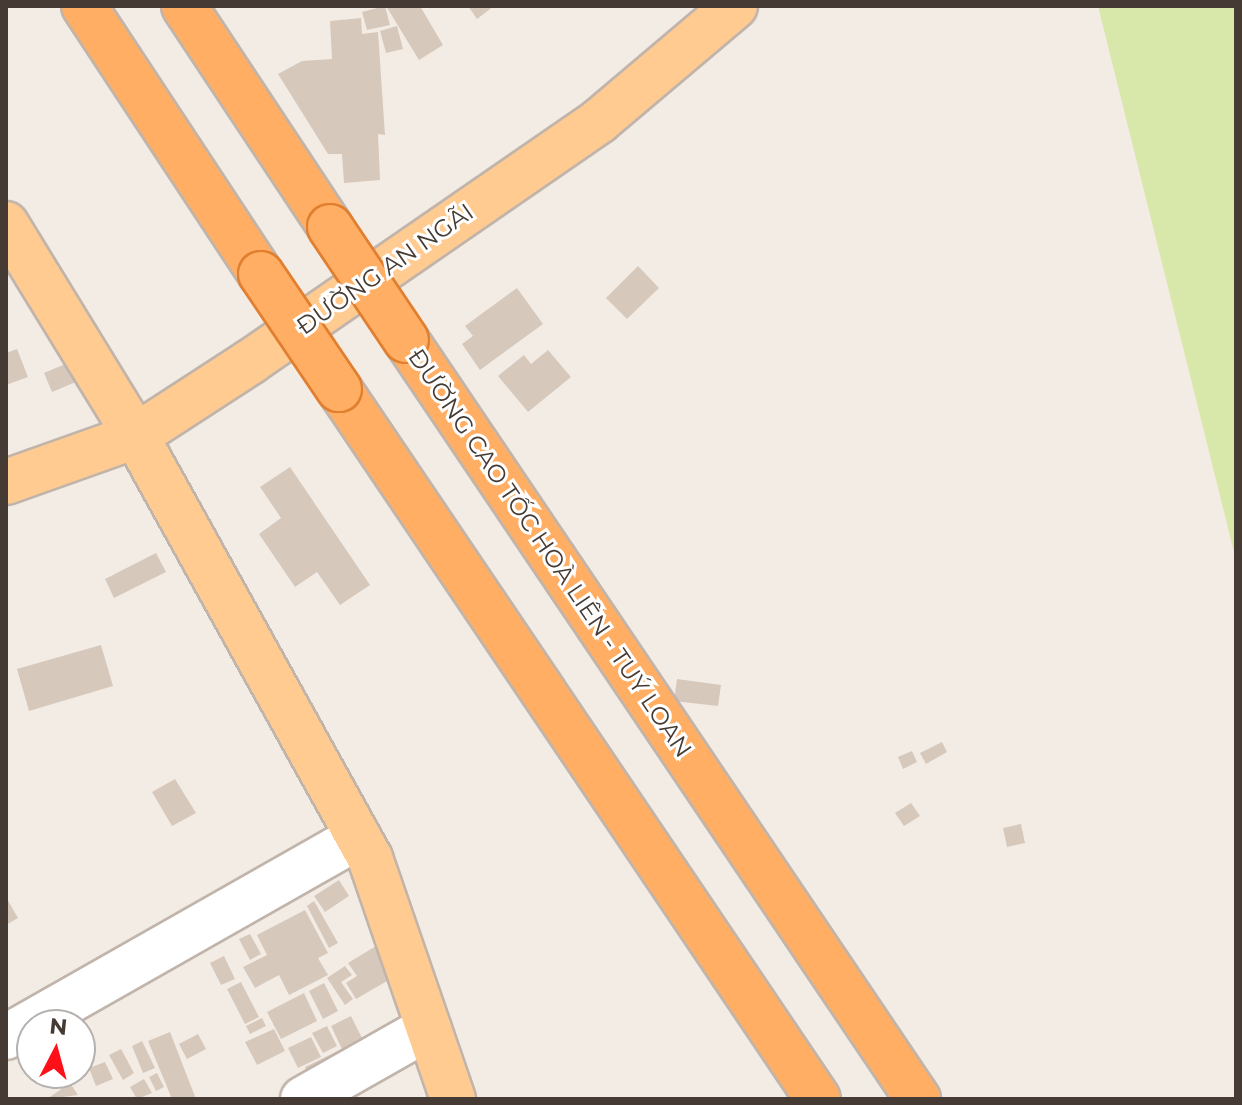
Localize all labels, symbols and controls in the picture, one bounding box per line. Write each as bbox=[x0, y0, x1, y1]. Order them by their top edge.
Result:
street label: ĐƯỜNG AN NGÃI bbox=[291, 197, 479, 341]
street label: ĐƯỜNG CAO TỐC HOÀ LIÊN - TUÝ LOAN bbox=[402, 343, 698, 763]
north arrow bbox=[16, 1009, 96, 1089]
text: N bbox=[48, 1012, 69, 1041]

